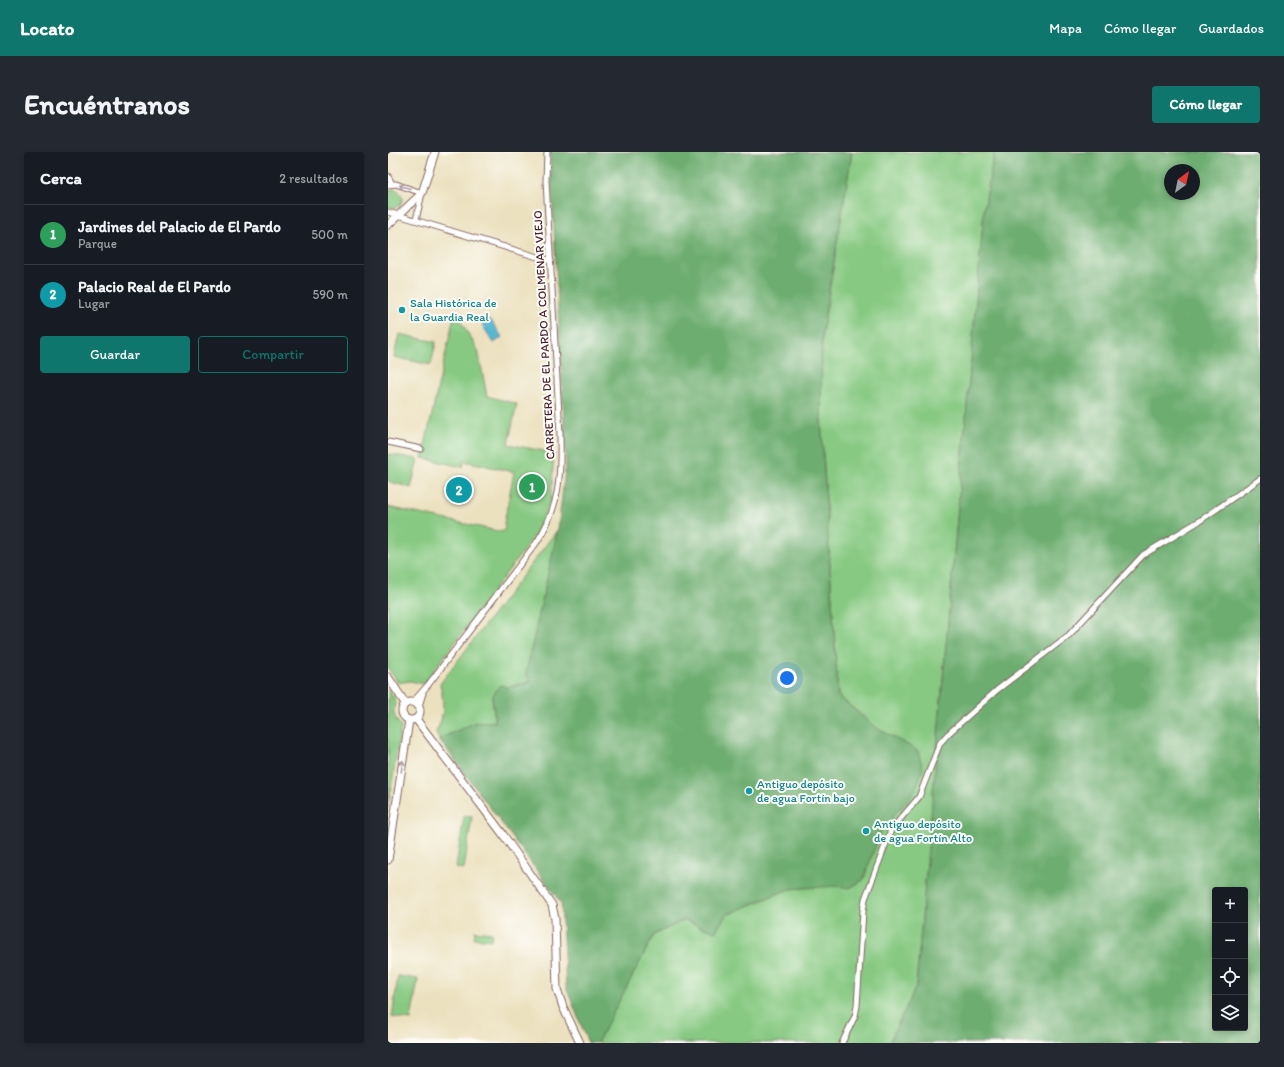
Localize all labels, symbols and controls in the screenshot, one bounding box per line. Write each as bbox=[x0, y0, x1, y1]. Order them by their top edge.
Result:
text: Locato bbox=[20, 17, 74, 40]
text: Mapa bbox=[1049, 20, 1082, 37]
text: Cómo llegar bbox=[1104, 20, 1176, 37]
text: Guardados bbox=[1198, 20, 1264, 37]
button: Cómo llegar bbox=[1152, 86, 1260, 123]
text: Encuéntranos bbox=[24, 87, 190, 121]
north arrow bbox=[1164, 164, 1200, 200]
text: Cerca bbox=[40, 168, 82, 188]
text: 2 resultados bbox=[279, 171, 348, 186]
one-way arrow bbox=[399, 183, 412, 190]
street label: CARRETERA DE EL PARDO A COLMENAR VIEJO bbox=[530, 210, 558, 460]
text: Jardines del Palacio de El Pardo bbox=[78, 218, 281, 236]
text: 1 bbox=[50, 227, 56, 242]
text: 500 m bbox=[311, 227, 348, 242]
text: Parque bbox=[78, 236, 117, 251]
text: Palacio Real de El Pardo bbox=[78, 278, 231, 296]
text: 2 bbox=[50, 287, 56, 302]
text: 590 m bbox=[313, 287, 348, 302]
text: Lugar bbox=[78, 296, 110, 311]
place label: Sala Histórica de la Guardia Real bbox=[410, 296, 497, 324]
marker: Sala Histórica de la Guardia Real bbox=[397, 305, 407, 315]
button: Guardar bbox=[40, 336, 190, 373]
button: Compartir bbox=[198, 336, 348, 373]
pin: 1 bbox=[519, 472, 545, 502]
pin: 2 bbox=[446, 475, 472, 505]
your location bbox=[777, 668, 797, 688]
one-way arrow bbox=[398, 760, 406, 773]
place label: Antiguo depósito de agua Fortín bajo bbox=[757, 777, 855, 805]
marker: Antiguo depósito de agua Fortín bajo bbox=[744, 786, 754, 796]
place label: Antiguo depósito de agua Fortín Alto bbox=[874, 817, 972, 845]
marker: Antiguo depósito de agua Fortín Alto bbox=[861, 826, 871, 836]
map controls bbox=[1212, 887, 1248, 1031]
button: + bbox=[1212, 887, 1248, 923]
button: − bbox=[1212, 923, 1248, 959]
button: locate bbox=[1212, 959, 1248, 995]
button: layers bbox=[1212, 995, 1248, 1031]

